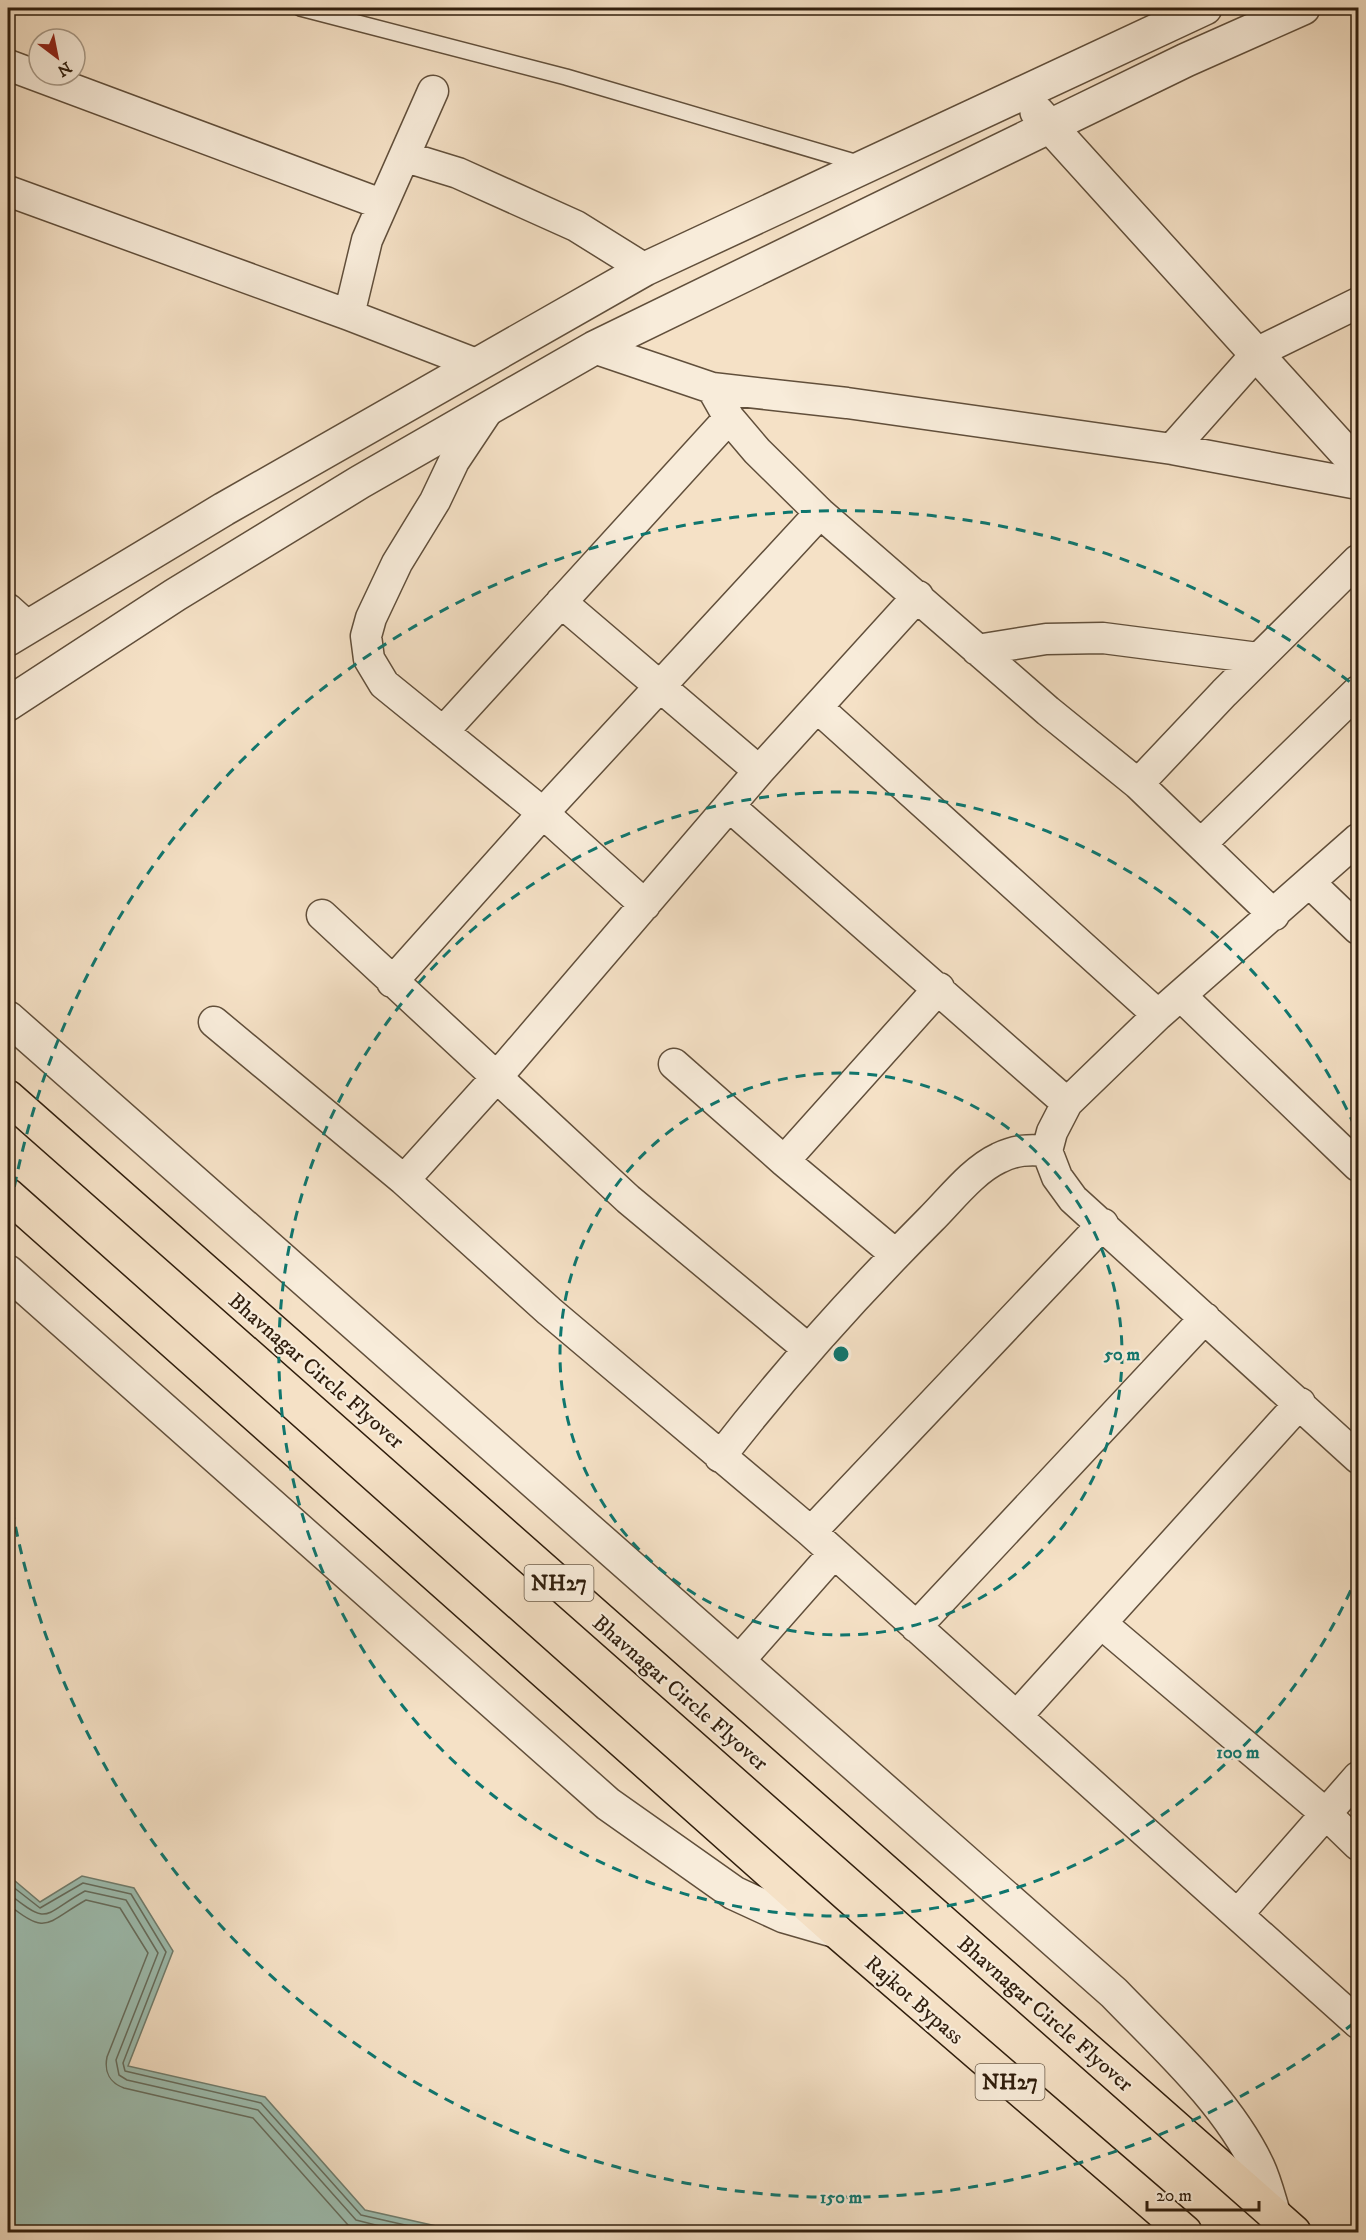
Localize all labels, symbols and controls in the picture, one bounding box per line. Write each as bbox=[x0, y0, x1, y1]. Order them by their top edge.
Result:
north arrow bbox=[27, 27, 87, 87]
text: N bbox=[54, 57, 75, 81]
street label: Bhavnagar Circle Flyover bbox=[223, 1287, 410, 1455]
centre of rings bbox=[831, 1344, 851, 1364]
text: 50 m bbox=[1103, 1344, 1140, 1366]
road number: NH27 bbox=[524, 1565, 594, 1601]
street label: Bhavnagar Circle Flyover bbox=[587, 1609, 774, 1777]
text: 100 m bbox=[1216, 1742, 1260, 1764]
street label: Bhavnagar Circle Flyover bbox=[952, 1930, 1139, 2098]
street label: Rajkot Bypass bbox=[859, 1950, 969, 2050]
road number: NH27 bbox=[976, 2064, 1044, 2100]
scale bar bbox=[1147, 2174, 1260, 2212]
text: 20 m bbox=[1156, 2185, 1192, 2207]
text: 150 m bbox=[820, 2187, 863, 2209]

